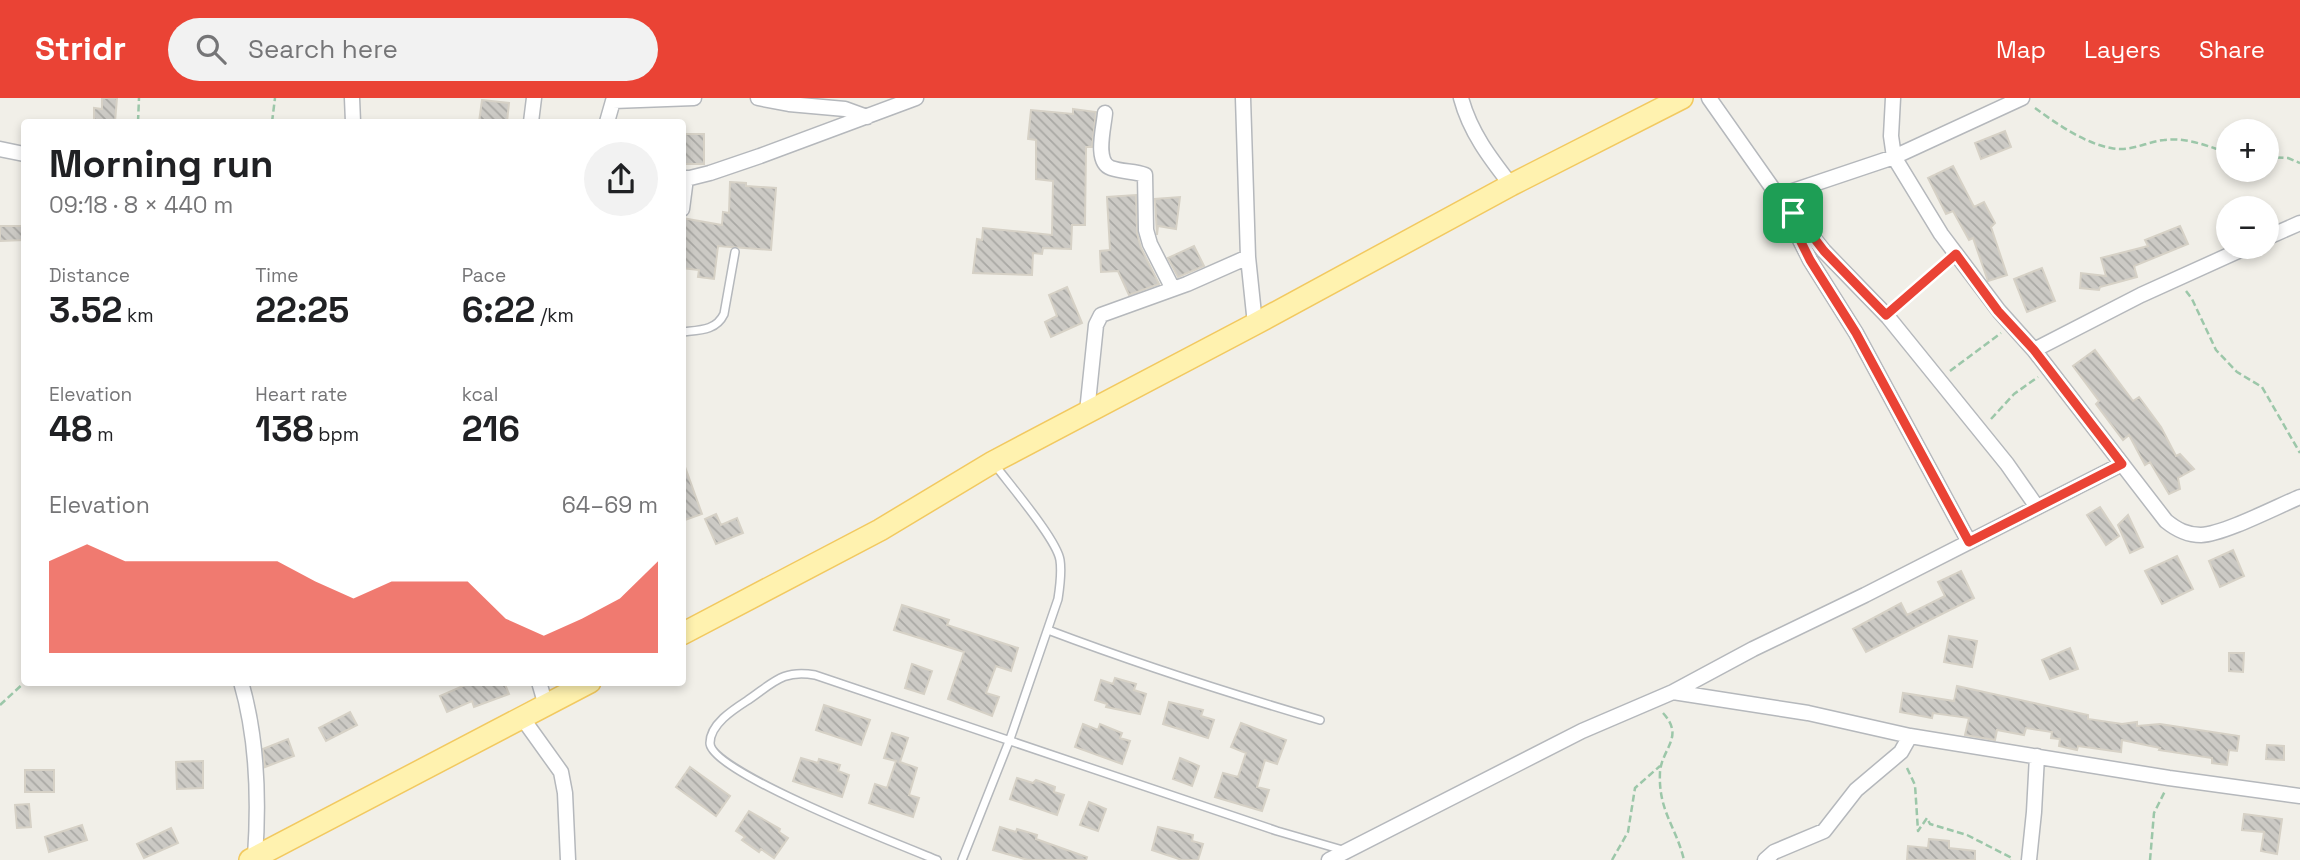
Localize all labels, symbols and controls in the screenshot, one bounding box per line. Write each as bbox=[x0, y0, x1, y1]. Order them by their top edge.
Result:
search box bbox=[168, 18, 658, 81]
text: Stridr bbox=[35, 28, 126, 70]
icon: search bbox=[192, 30, 230, 68]
text: Search here bbox=[248, 32, 398, 66]
text: Map bbox=[1996, 34, 2046, 65]
text: Layers bbox=[2084, 34, 2161, 65]
text: Share bbox=[2199, 34, 2265, 65]
map controls bbox=[2216, 119, 2279, 259]
button: + bbox=[2216, 119, 2279, 182]
text: Morning run bbox=[49, 140, 274, 188]
button: share bbox=[584, 142, 658, 216]
pin bbox=[1763, 183, 1823, 243]
text: 09:18 · 8 × 440 m bbox=[49, 190, 233, 220]
icon: arrive bbox=[1774, 194, 1812, 232]
button: − bbox=[2216, 196, 2279, 259]
text: Distance bbox=[49, 263, 130, 288]
text: Time bbox=[255, 263, 299, 288]
text: Pace bbox=[462, 263, 506, 288]
text: 3.52 bbox=[49, 288, 122, 332]
text: 22:25 bbox=[255, 288, 349, 332]
text: 6:22 bbox=[462, 288, 535, 332]
text: km bbox=[122, 303, 154, 328]
text: /km bbox=[535, 303, 574, 328]
text: Elevation bbox=[49, 382, 132, 407]
text: Heart rate bbox=[255, 382, 348, 407]
text: kcal bbox=[462, 382, 498, 407]
text: 48 bbox=[49, 407, 92, 451]
text: 138 bbox=[255, 407, 313, 451]
text: 216 bbox=[462, 407, 520, 451]
text: m bbox=[92, 422, 114, 447]
text: bpm bbox=[313, 422, 359, 447]
text: Elevation bbox=[49, 490, 150, 520]
text: 64–69 m bbox=[562, 490, 658, 520]

